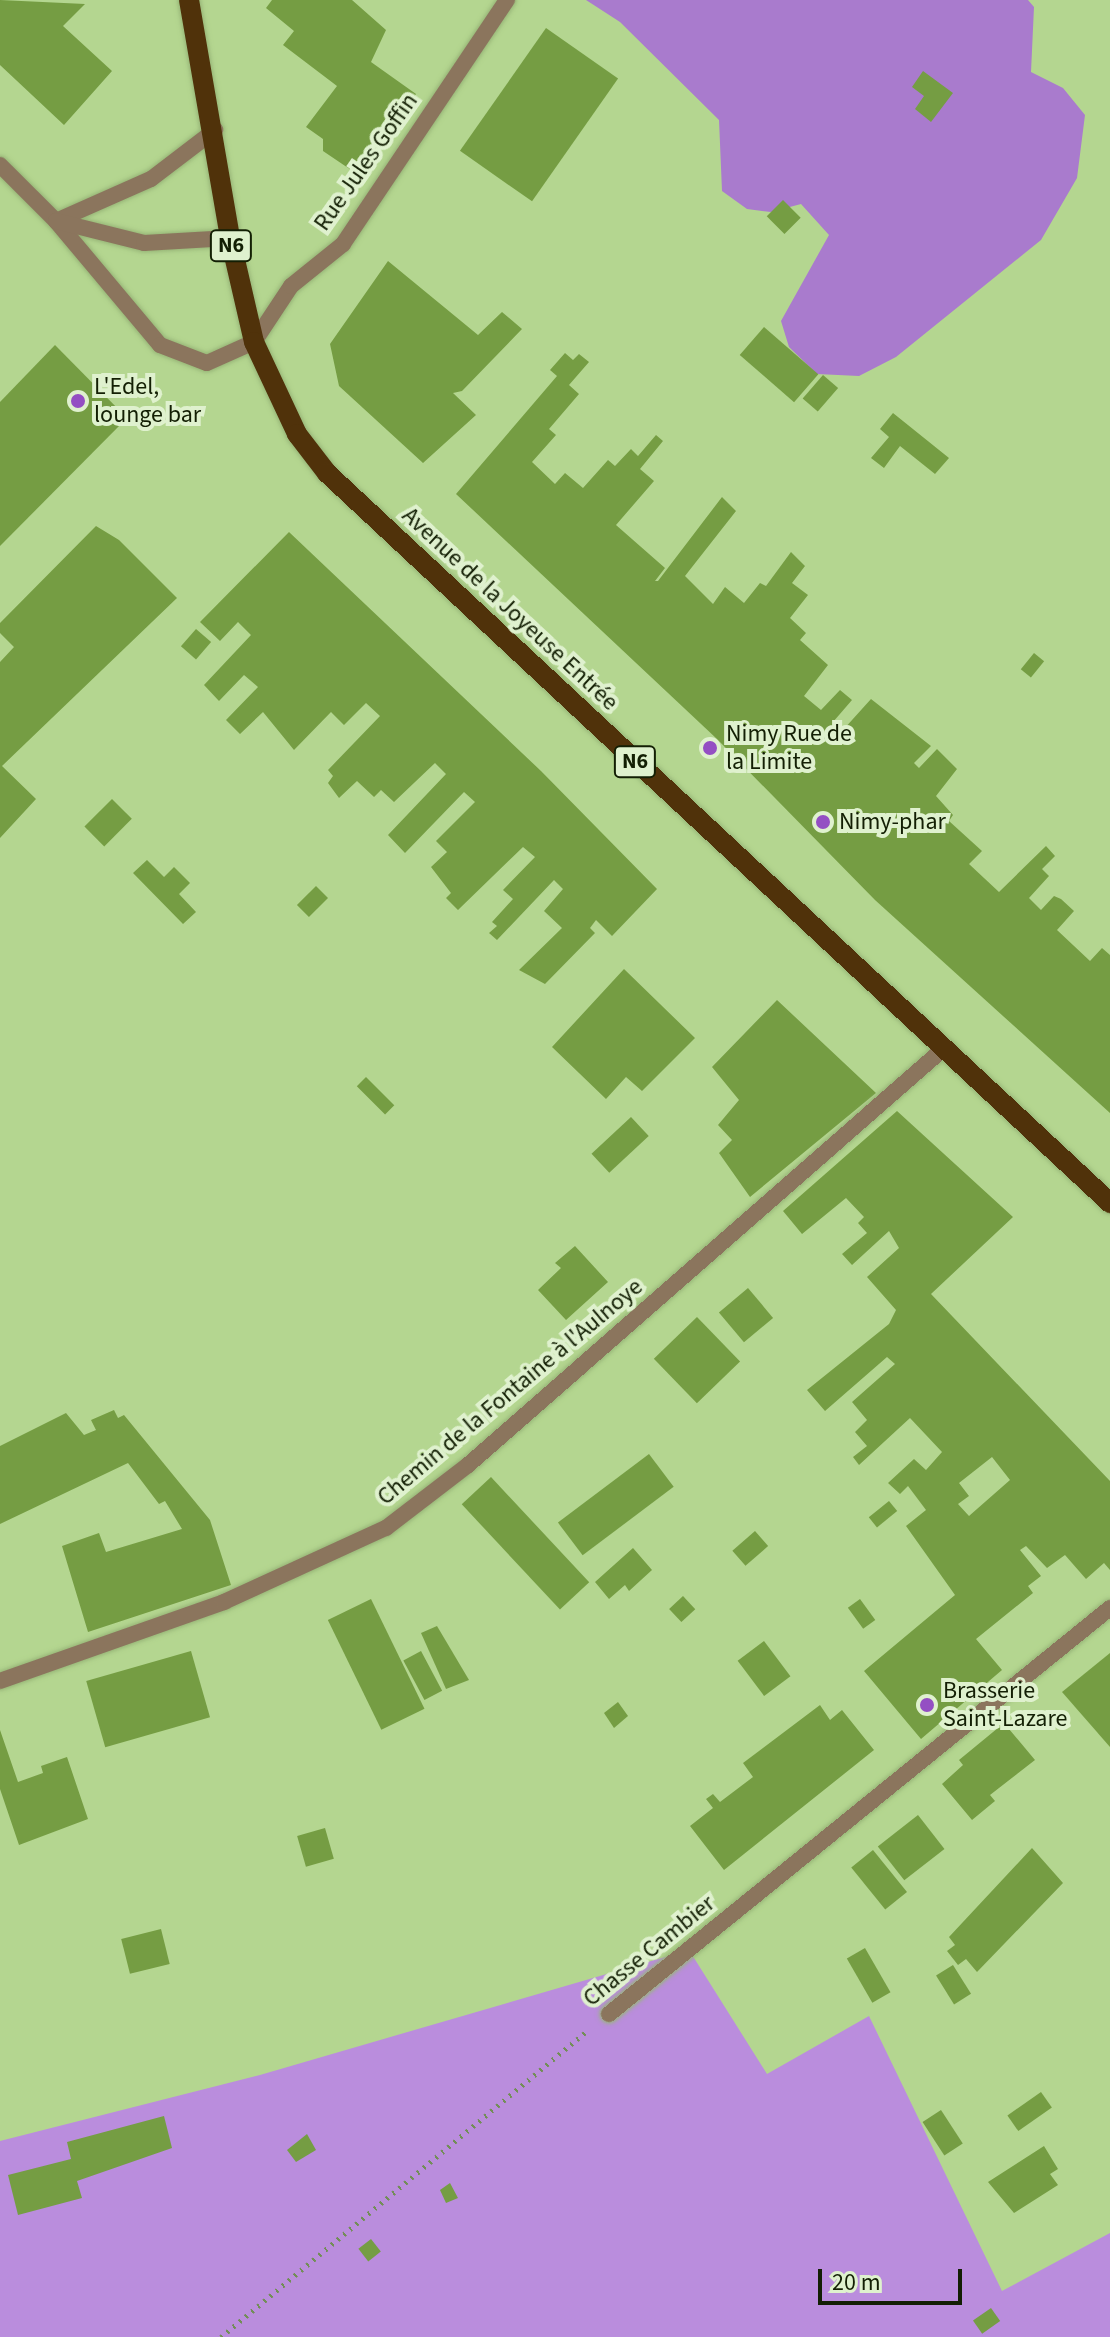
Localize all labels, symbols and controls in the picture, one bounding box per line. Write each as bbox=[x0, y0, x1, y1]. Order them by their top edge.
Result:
street label: Rue Jules Goffin bbox=[308, 88, 424, 236]
road number: N6 bbox=[209, 228, 253, 264]
place label: L'Edel, lounge bar bbox=[94, 373, 201, 429]
marker: L'Edel, lounge bar bbox=[69, 392, 87, 410]
street label: Avenue de la Joyeuse Entrée bbox=[396, 501, 624, 717]
place label: Nimy Rue de la Limite bbox=[726, 720, 852, 776]
marker: Nimy Rue de la Limite bbox=[701, 739, 719, 757]
road number: N6 bbox=[613, 744, 657, 780]
place label: Nimy-phar bbox=[839, 808, 946, 836]
marker: Nimy-phar bbox=[814, 813, 832, 831]
street label: Chemin de la Fontaine à l'Aulnoye bbox=[372, 1273, 648, 1511]
place label: Brasserie Saint-Lazare bbox=[943, 1677, 1067, 1733]
marker: Brasserie Saint-Lazare bbox=[918, 1696, 936, 1714]
street label: Chasse Cambier bbox=[577, 1889, 721, 2013]
scale bar bbox=[822, 2253, 966, 2303]
text: 20 m bbox=[832, 2265, 881, 2300]

